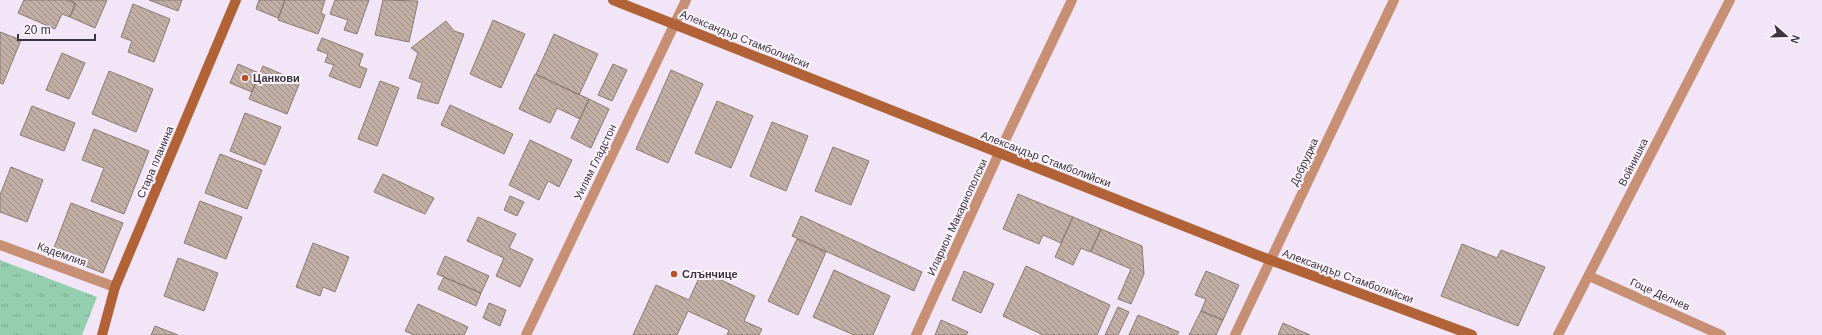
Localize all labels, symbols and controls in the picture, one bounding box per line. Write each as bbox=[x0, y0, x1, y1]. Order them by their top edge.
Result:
street label: Александър Стамболийски bbox=[679, 7, 811, 71]
scale bar bbox=[18, 16, 95, 42]
north arrow bbox=[1766, 16, 1806, 56]
text: 20 m bbox=[24, 23, 51, 37]
text: N bbox=[1788, 34, 1802, 45]
place label: Цанкови bbox=[253, 72, 300, 84]
marker: Цанкови bbox=[240, 73, 250, 83]
street label: Уилям Гладстон bbox=[572, 122, 618, 202]
street label: Стара планина bbox=[134, 123, 176, 200]
street label: Александър Стамболийски bbox=[979, 129, 1113, 189]
street label: Войнишка bbox=[1616, 135, 1651, 188]
street label: Добруджа bbox=[1288, 136, 1321, 188]
street label: Иларион Макариополски bbox=[925, 157, 989, 277]
street label: Кадемлия bbox=[36, 240, 88, 268]
street label: Александър Стамболийски bbox=[1281, 247, 1415, 305]
place label: Слънчице bbox=[682, 268, 738, 280]
marker: Слънчице bbox=[669, 269, 679, 279]
street label: Гоце Делчев bbox=[1628, 276, 1692, 313]

